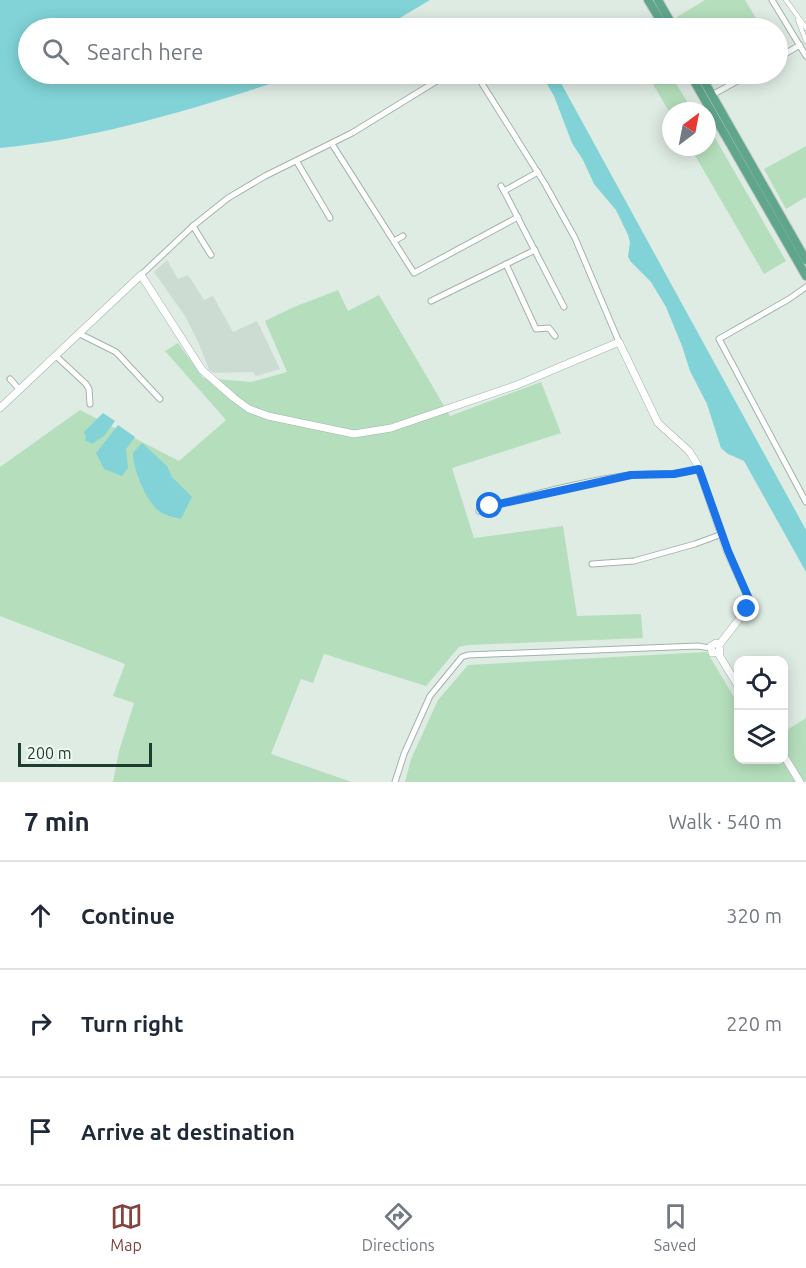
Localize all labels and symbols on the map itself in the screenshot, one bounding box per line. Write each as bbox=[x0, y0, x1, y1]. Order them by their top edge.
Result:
north arrow bbox=[662, 102, 716, 156]
route start bbox=[476, 492, 502, 518]
route end bbox=[733, 595, 759, 621]
scale bar bbox=[18, 740, 152, 768]

